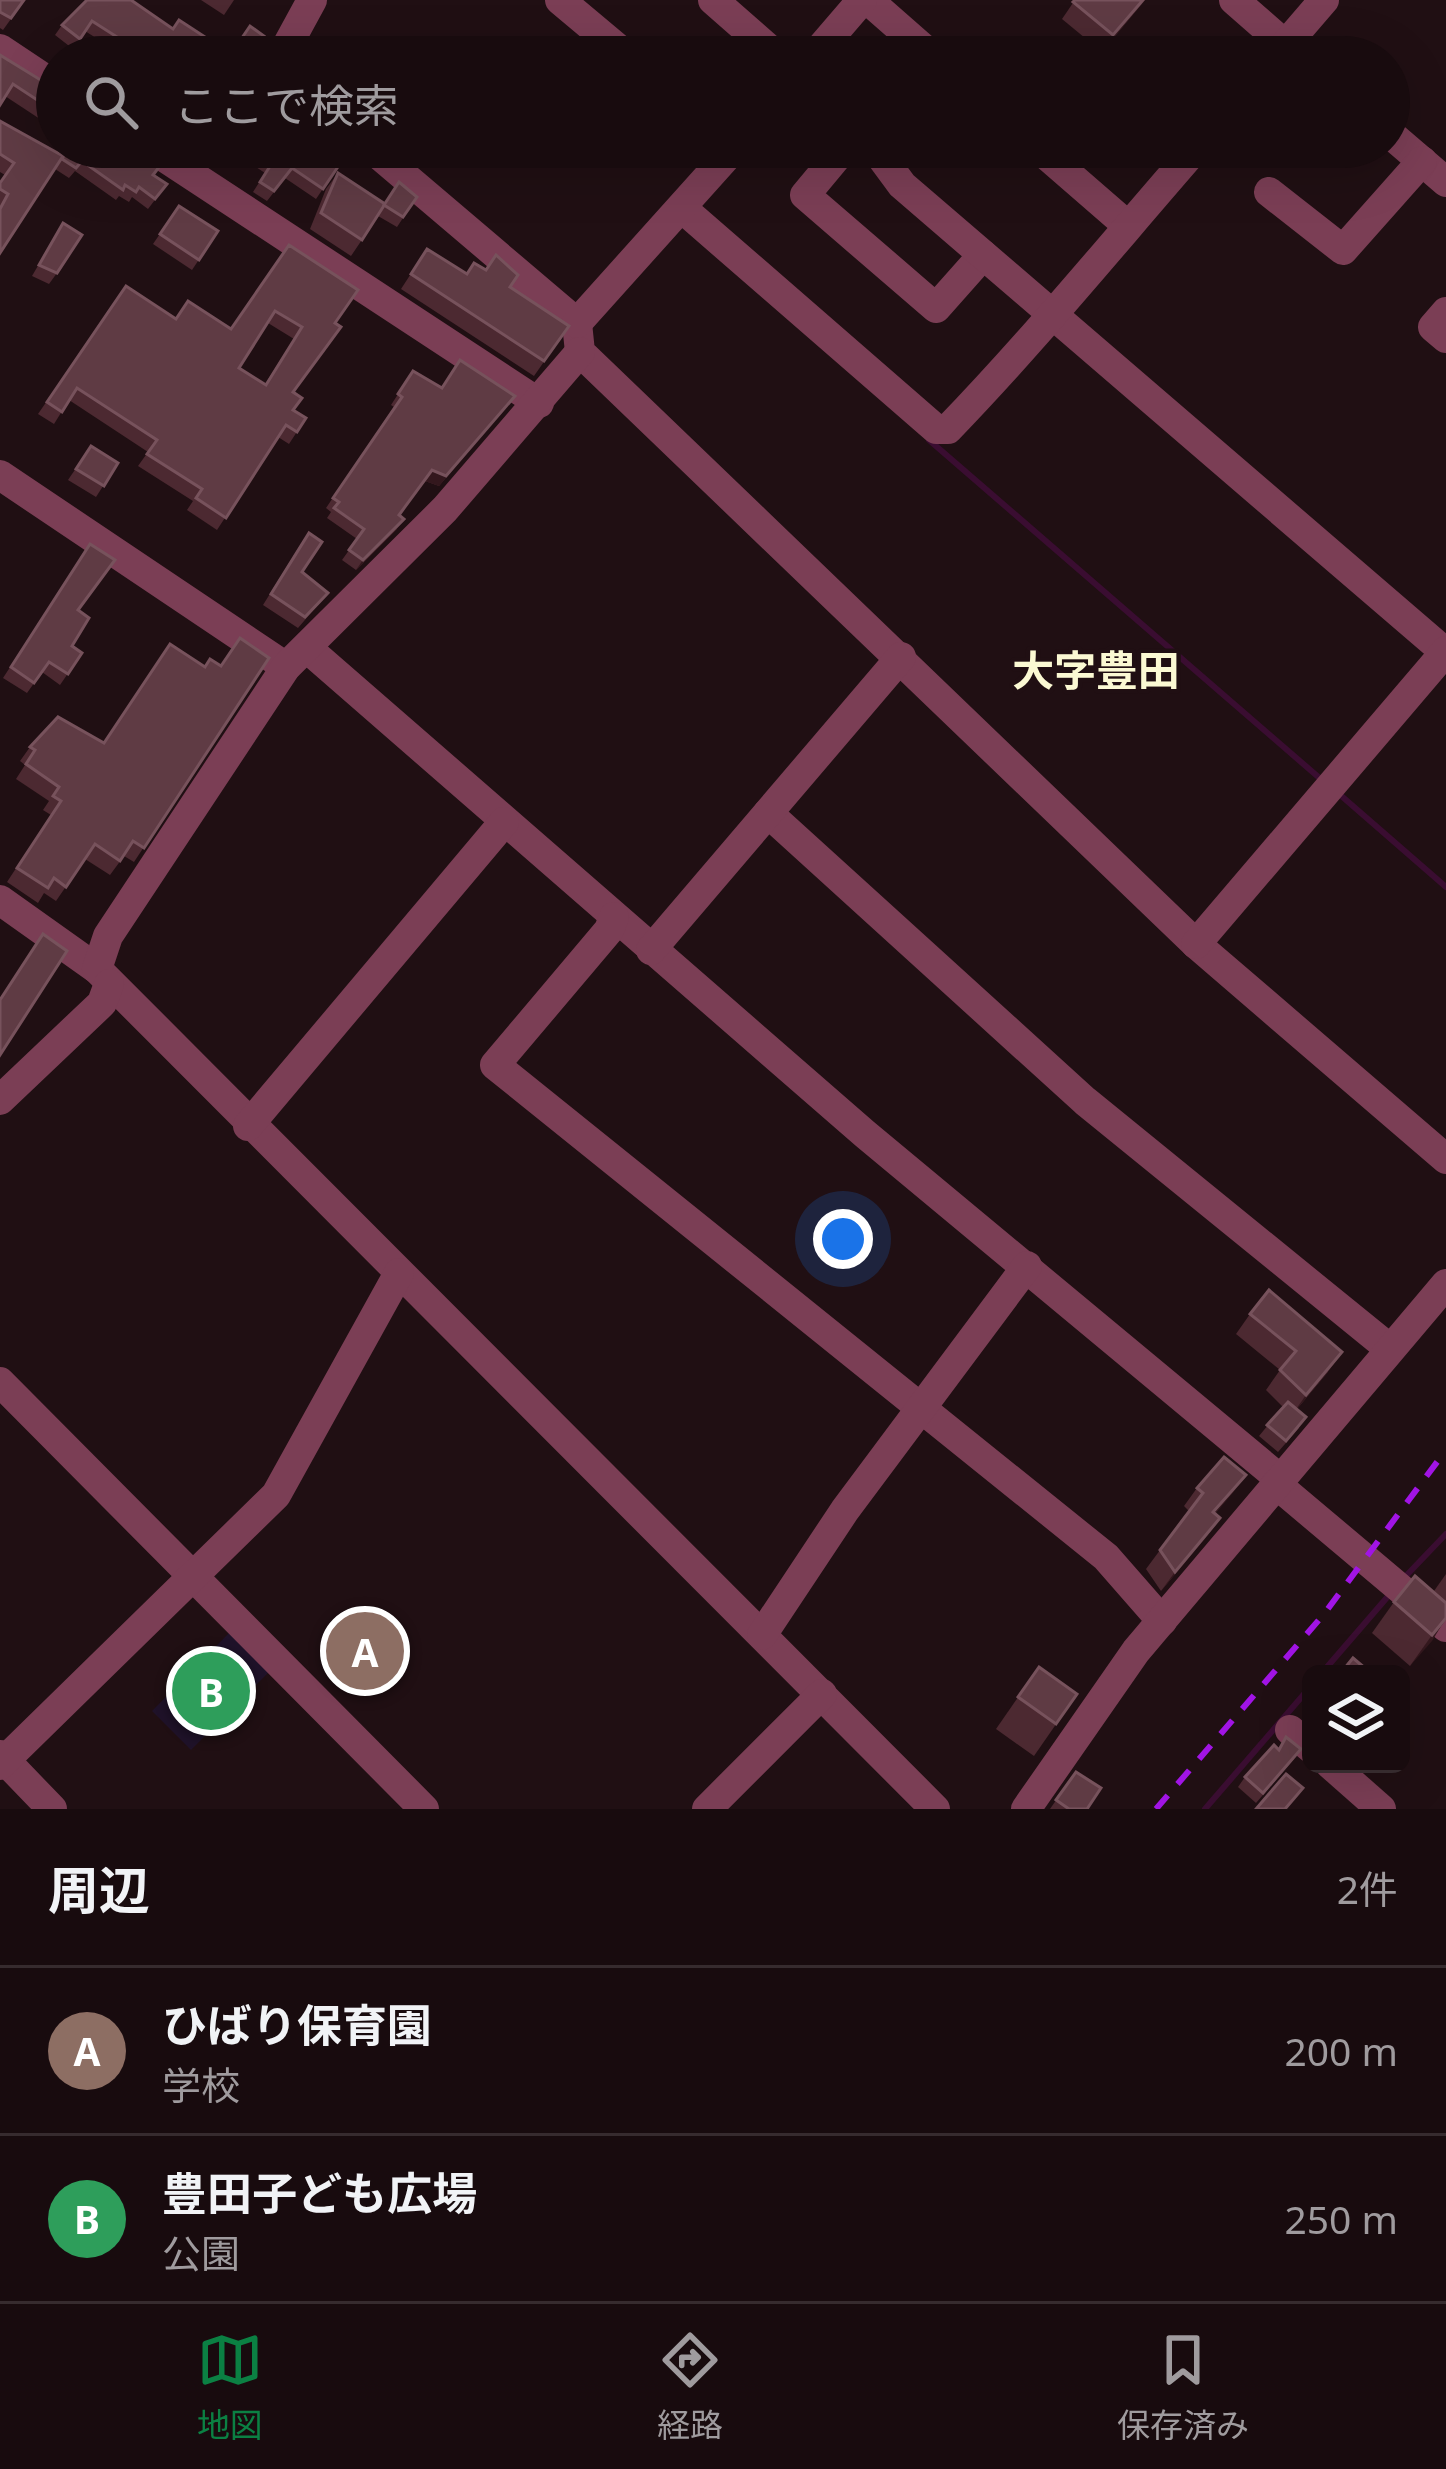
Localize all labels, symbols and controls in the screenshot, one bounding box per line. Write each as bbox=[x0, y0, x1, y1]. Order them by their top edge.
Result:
search box bbox=[36, 36, 1410, 168]
icon: search bbox=[78, 69, 144, 135]
text: ここで検索 bbox=[174, 74, 399, 135]
district label: 大字豊田 bbox=[1012, 641, 1180, 698]
your location bbox=[813, 1209, 873, 1269]
pin: A bbox=[326, 1606, 404, 1696]
pin: B bbox=[172, 1646, 250, 1736]
map controls bbox=[1302, 1665, 1410, 1773]
button: layers bbox=[1302, 1665, 1410, 1773]
text: 周辺 bbox=[48, 1854, 150, 1924]
text: 2件 bbox=[1337, 1862, 1398, 1915]
text: ひばり保育園 bbox=[162, 1994, 432, 2055]
text: A bbox=[74, 2024, 101, 2077]
text: 200 m bbox=[1284, 2024, 1398, 2077]
text: 学校 bbox=[162, 2058, 240, 2111]
text: 豊田子ども広場 bbox=[162, 2162, 477, 2223]
text: B bbox=[74, 2192, 100, 2245]
text: 250 m bbox=[1284, 2192, 1398, 2245]
text: 公園 bbox=[162, 2226, 240, 2279]
tab: 地図 bbox=[197, 2327, 263, 2447]
tab: 経路 bbox=[657, 2327, 723, 2447]
tab: 保存済み bbox=[1117, 2327, 1249, 2447]

